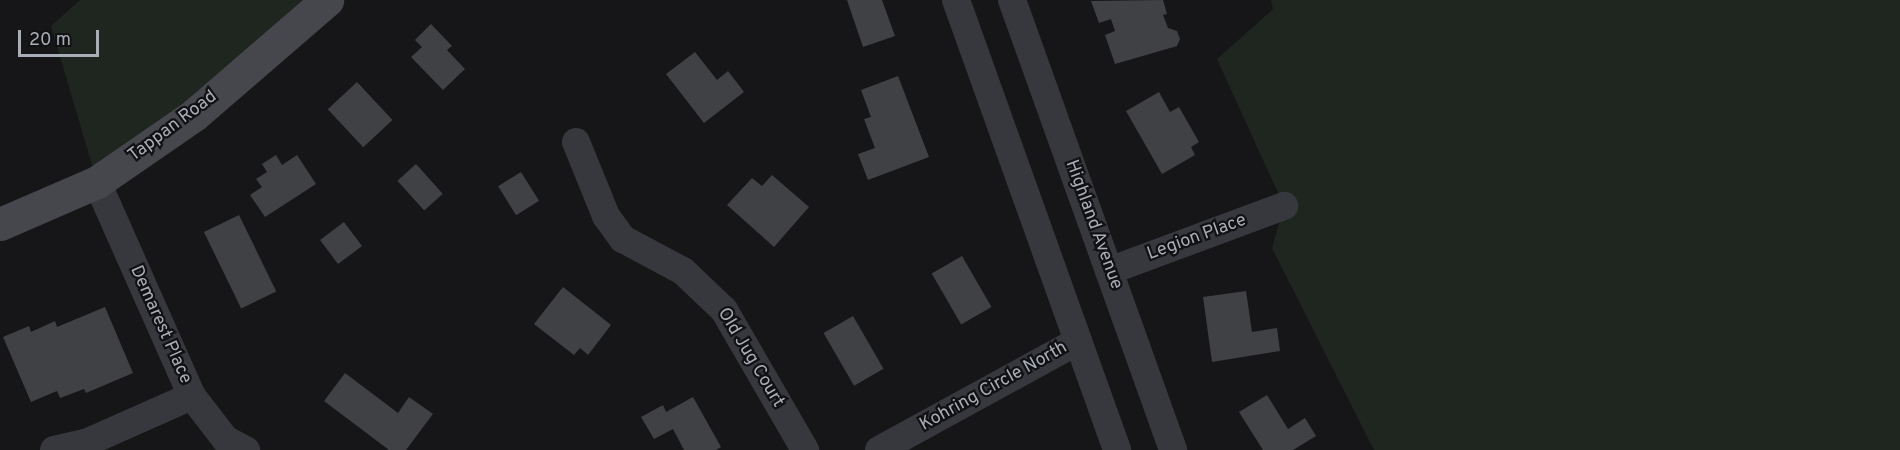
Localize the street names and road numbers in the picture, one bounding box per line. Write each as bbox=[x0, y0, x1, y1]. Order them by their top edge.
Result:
street label: Tappan Road bbox=[124, 87, 222, 167]
street label: Highland Avenue bbox=[1059, 157, 1127, 293]
street label: Legion Place bbox=[1145, 210, 1249, 266]
street label: Demarest Place bbox=[124, 263, 196, 387]
street label: Old Jug Court bbox=[712, 304, 788, 412]
street label: Kohring Circle North bbox=[917, 338, 1071, 436]

